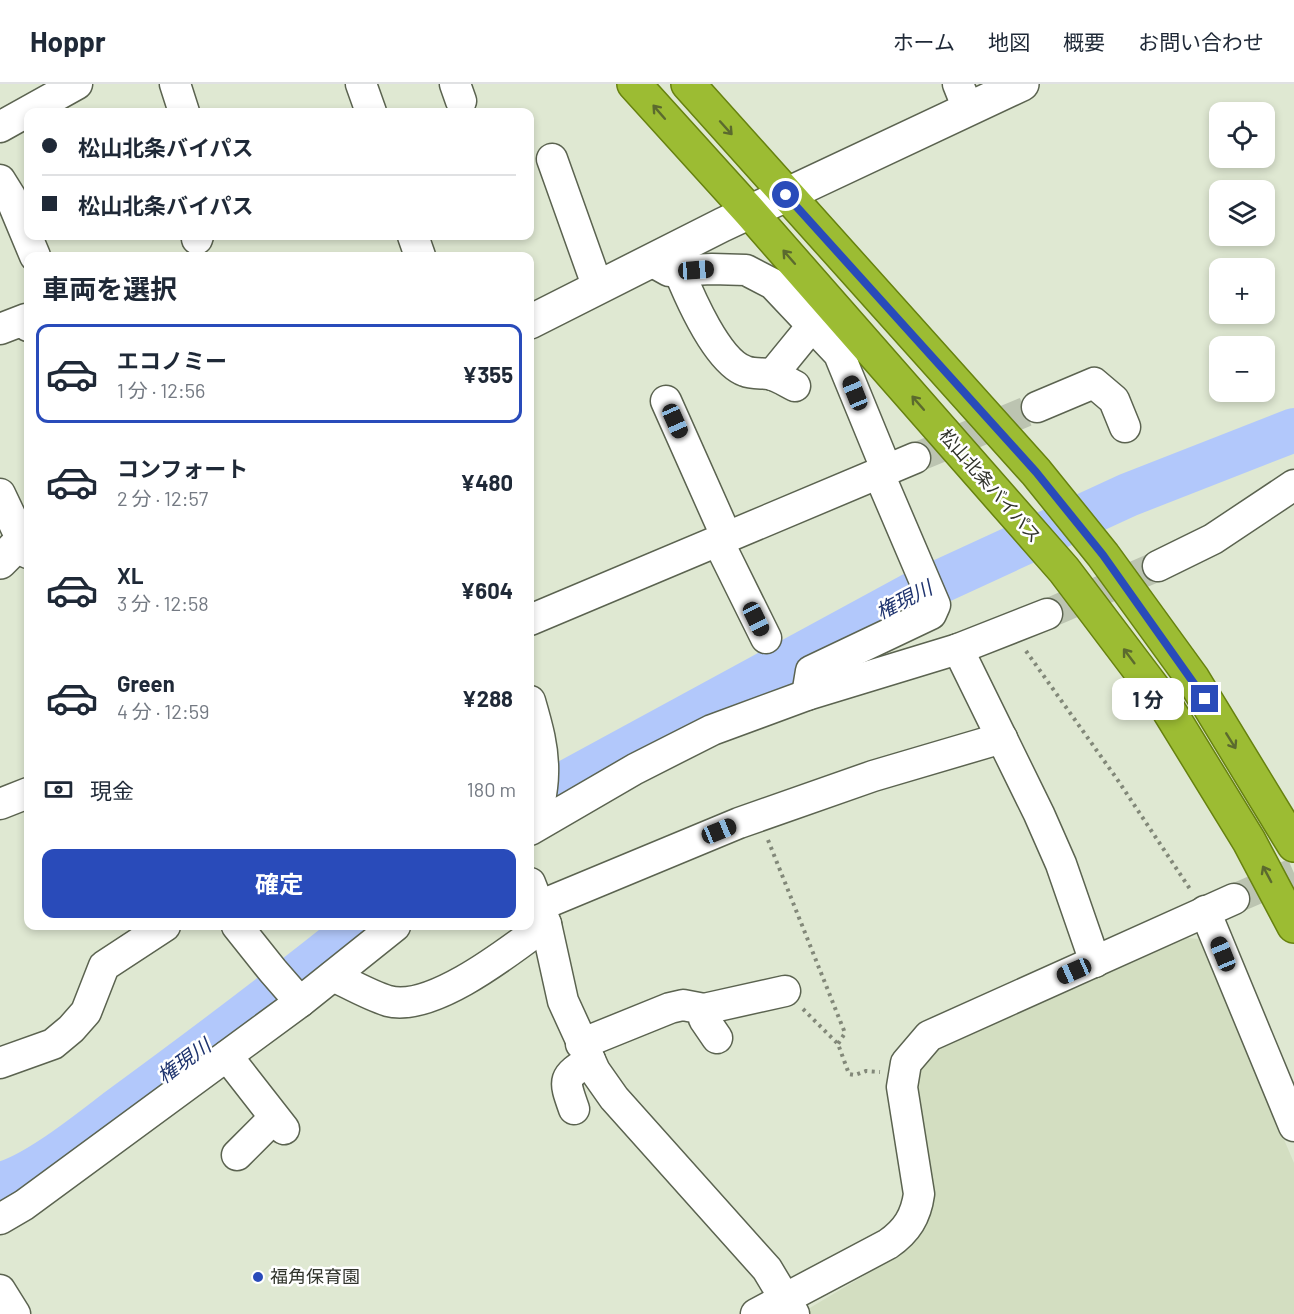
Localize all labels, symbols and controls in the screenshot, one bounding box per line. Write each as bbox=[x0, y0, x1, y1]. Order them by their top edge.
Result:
text: Hoppr bbox=[30, 24, 106, 58]
text: ホーム bbox=[893, 29, 955, 54]
text: 地図 bbox=[988, 29, 1030, 54]
text: 概要 bbox=[1063, 29, 1105, 54]
text: お問い合わせ bbox=[1138, 29, 1264, 54]
map controls bbox=[1209, 102, 1275, 402]
button: locate bbox=[1209, 102, 1275, 168]
one-way arrow bbox=[652, 105, 666, 120]
one-way arrow bbox=[719, 121, 733, 136]
text: 松山北条バイパス bbox=[78, 134, 254, 160]
button: layers bbox=[1209, 180, 1275, 246]
route start bbox=[772, 181, 799, 208]
text: 松山北条バイパス bbox=[78, 192, 254, 218]
one-way arrow bbox=[782, 250, 796, 265]
button: + bbox=[1209, 258, 1275, 324]
car bbox=[677, 260, 715, 280]
text: 車両を選択 bbox=[42, 272, 177, 304]
button: − bbox=[1209, 336, 1275, 402]
icon: car bbox=[45, 347, 99, 401]
text: エコノミー bbox=[117, 347, 227, 373]
text: ¥355 bbox=[462, 361, 513, 387]
car bbox=[840, 373, 870, 413]
text: 1 分 · 12:56 bbox=[117, 378, 205, 402]
one-way arrow bbox=[911, 396, 925, 411]
car bbox=[659, 401, 691, 441]
street label: 松山北条バイパス bbox=[935, 424, 1046, 547]
icon: car bbox=[45, 455, 99, 509]
text: コンフォート bbox=[117, 455, 248, 481]
text: ¥480 bbox=[460, 469, 513, 495]
text: 2 分 · 12:57 bbox=[117, 486, 208, 510]
text: XL bbox=[117, 562, 143, 588]
icon: car bbox=[45, 563, 99, 617]
water label: 権現川 bbox=[871, 574, 938, 623]
text: ¥604 bbox=[460, 577, 513, 603]
text: 3 分 · 12:58 bbox=[117, 591, 209, 615]
car bbox=[740, 599, 772, 639]
one-way arrow bbox=[1123, 649, 1135, 665]
text: Green bbox=[117, 670, 175, 696]
icon: car bbox=[45, 671, 99, 725]
callout: 1 分 bbox=[1112, 678, 1184, 720]
text: ¥288 bbox=[462, 685, 513, 711]
route end bbox=[1191, 685, 1218, 712]
text: 1 分 bbox=[1132, 687, 1164, 711]
text: 4 分 · 12:59 bbox=[117, 699, 209, 723]
one-way arrow bbox=[1226, 732, 1238, 749]
icon: cash bbox=[42, 773, 75, 806]
text: 現金 bbox=[90, 777, 134, 803]
text: 180 m bbox=[467, 777, 516, 801]
car bbox=[699, 816, 739, 846]
button: 確定 bbox=[42, 849, 516, 918]
one-way arrow bbox=[1260, 865, 1272, 883]
car bbox=[1208, 934, 1238, 974]
car bbox=[1054, 955, 1094, 987]
water label: 権現川 bbox=[152, 1032, 216, 1088]
place label: 福角保育園 bbox=[270, 1265, 360, 1287]
marker: 福角保育園 bbox=[251, 1270, 265, 1284]

